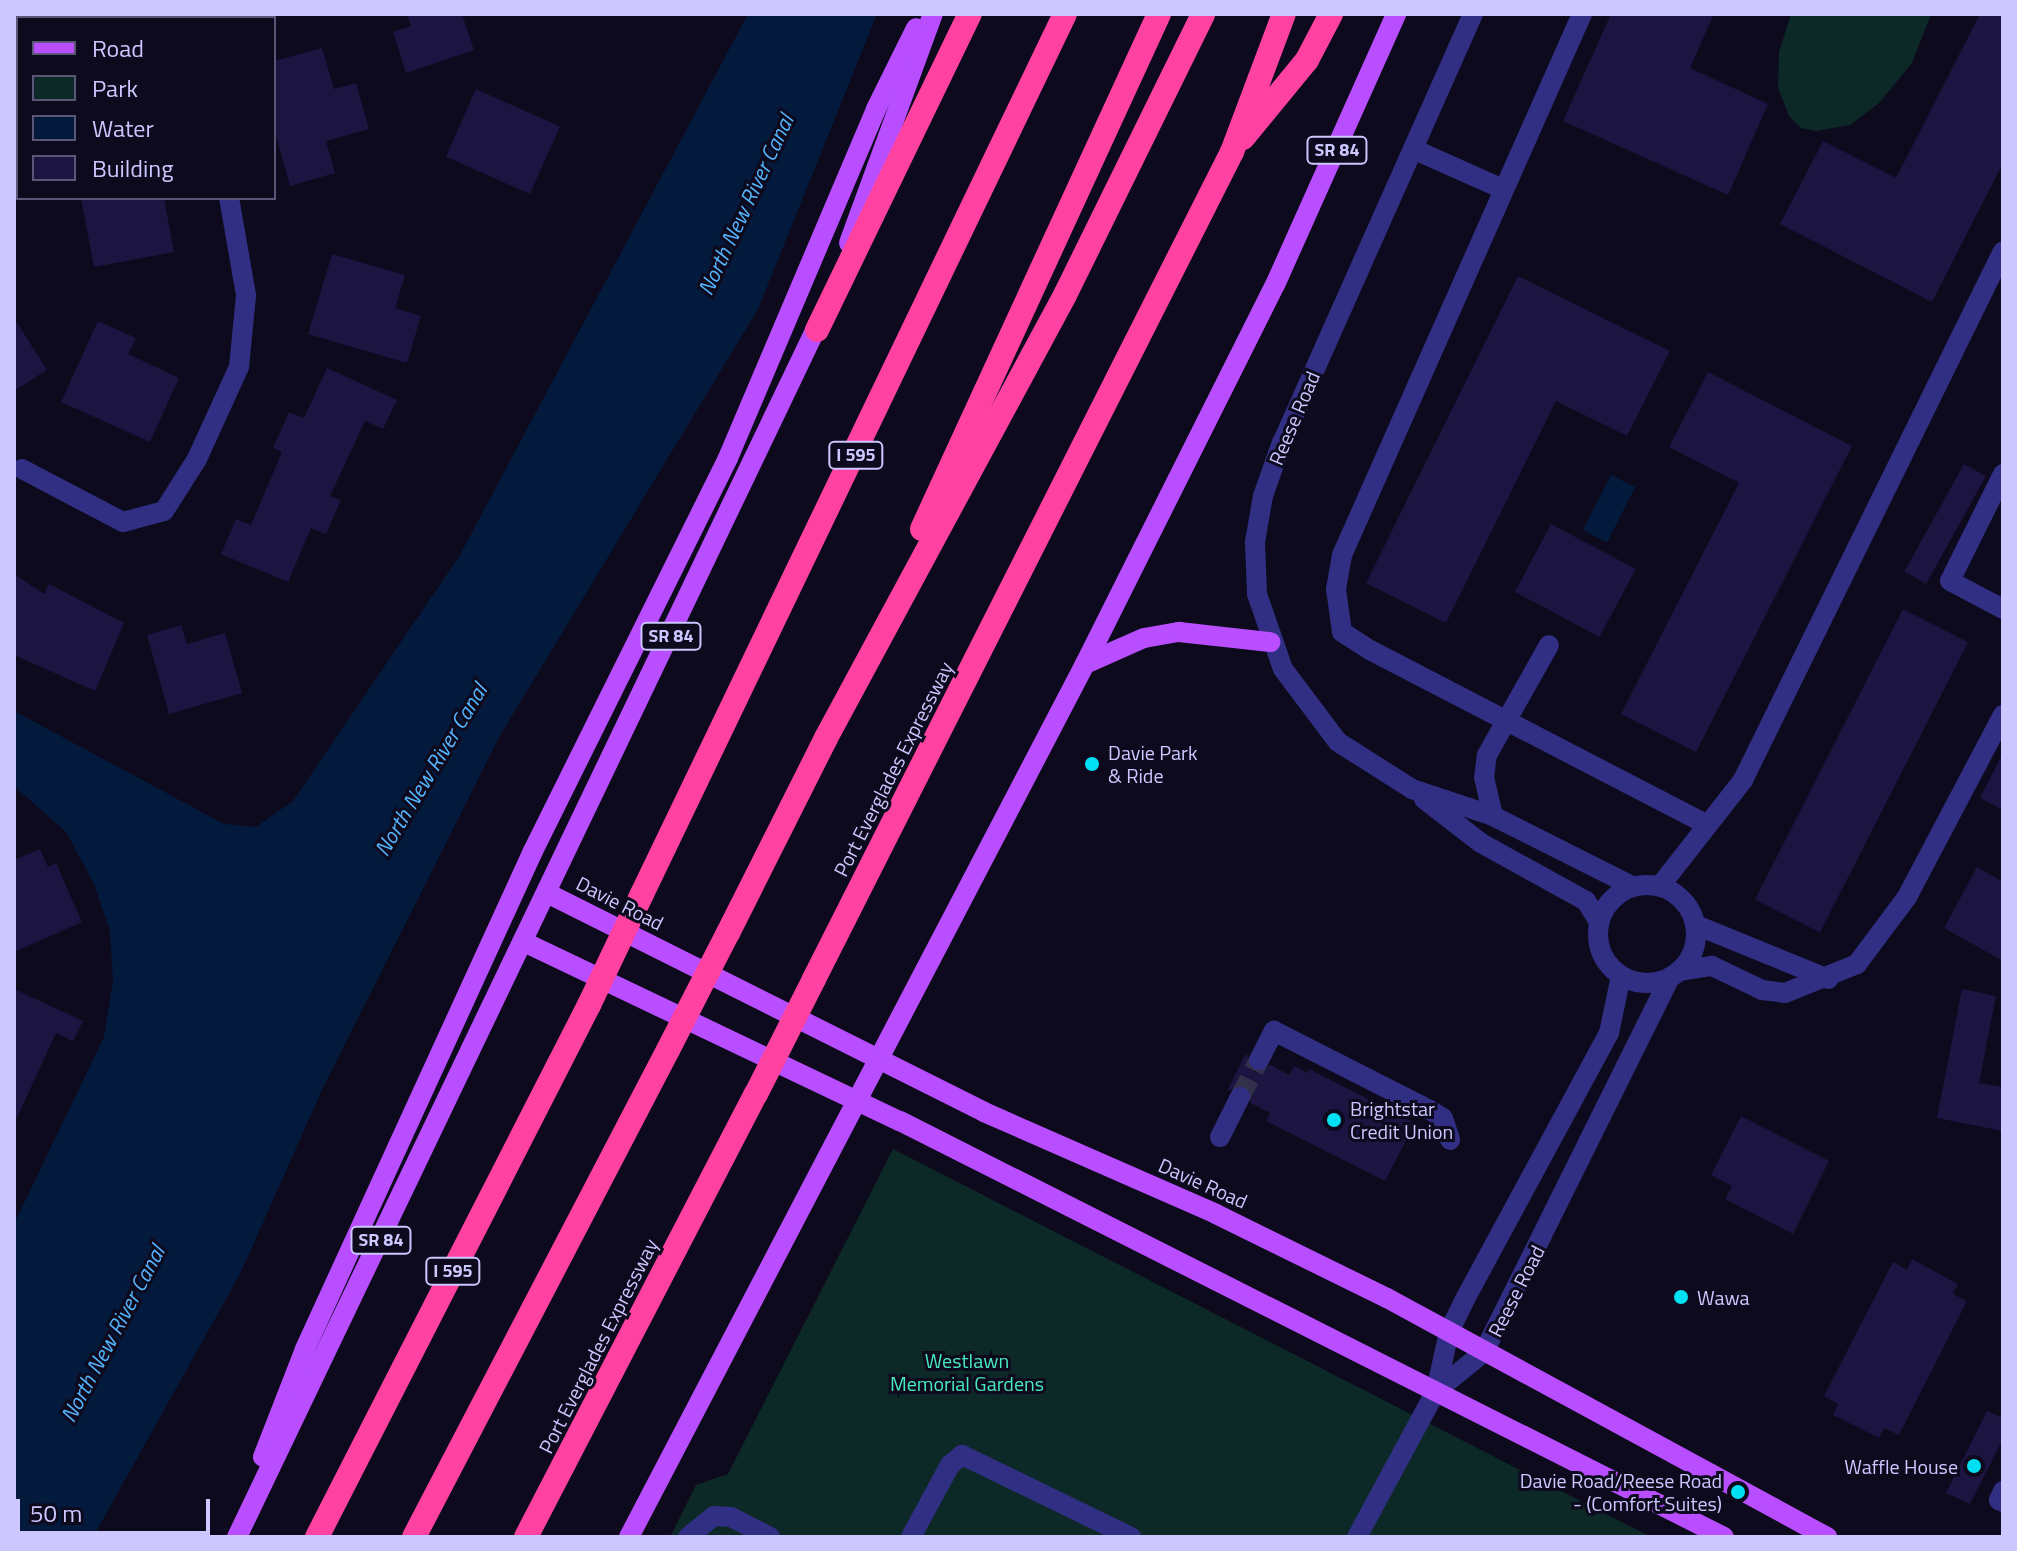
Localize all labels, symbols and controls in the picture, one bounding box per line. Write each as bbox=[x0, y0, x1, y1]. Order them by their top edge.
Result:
legend bbox=[16, 16, 276, 200]
text: Road bbox=[92, 30, 144, 66]
text: Park bbox=[92, 70, 138, 106]
text: Water bbox=[92, 110, 154, 146]
water label: North New River Canal bbox=[693, 110, 799, 300]
road number: SR 84 bbox=[1305, 136, 1369, 164]
text: Building bbox=[92, 150, 174, 186]
street label: Reese Road bbox=[1264, 368, 1324, 468]
road number: I 595 bbox=[828, 441, 884, 469]
road number: SR 84 bbox=[639, 622, 703, 650]
street label: Port Everglades Expressway bbox=[828, 658, 958, 880]
water label: North New River Canal bbox=[369, 679, 493, 861]
place label: Davie Park & Ride bbox=[1108, 740, 1198, 787]
marker: Davie Park & Ride bbox=[1083, 755, 1101, 773]
street label: Davie Road bbox=[572, 871, 668, 935]
place label: Brightstar Credit Union bbox=[1350, 1096, 1453, 1143]
marker: Brightstar Credit Union bbox=[1325, 1111, 1343, 1129]
street label: Davie Road bbox=[1155, 1153, 1251, 1213]
road number: SR 84 bbox=[349, 1226, 413, 1254]
street label: Port Everglades Expressway bbox=[533, 1235, 663, 1457]
water label: North New River Canal bbox=[55, 1241, 171, 1427]
street label: Reese Road bbox=[1483, 1241, 1549, 1341]
road number: I 595 bbox=[425, 1257, 481, 1285]
place label: Wawa bbox=[1697, 1285, 1750, 1309]
marker: Wawa bbox=[1672, 1288, 1690, 1306]
park label: Westlawn Memorial Gardens bbox=[890, 1348, 1044, 1395]
place label: Waffle House bbox=[1844, 1454, 1958, 1478]
marker: Waffle House bbox=[1965, 1457, 1983, 1475]
place label: Davie Road/Reese Road - (Comfort Suites) bbox=[1520, 1468, 1722, 1515]
scale bar bbox=[20, 1483, 214, 1533]
marker: Davie Road/Reese Road - (Comfort Suites) bbox=[1729, 1483, 1747, 1501]
text: 50 m bbox=[30, 1495, 82, 1531]

